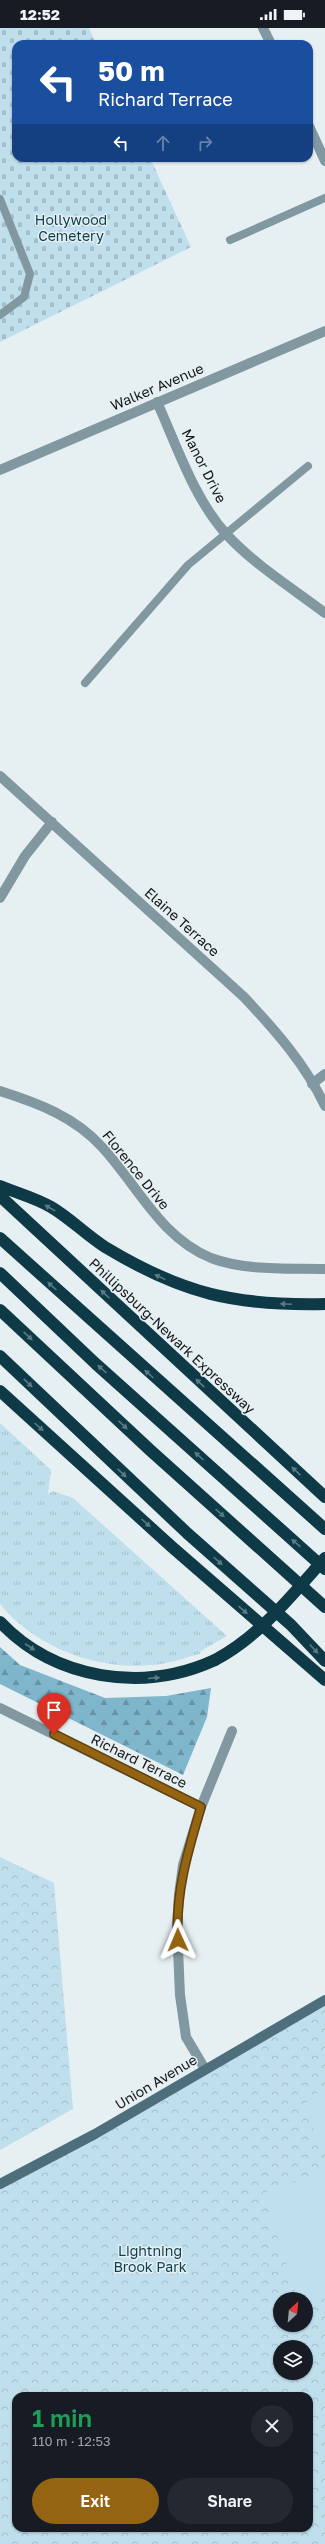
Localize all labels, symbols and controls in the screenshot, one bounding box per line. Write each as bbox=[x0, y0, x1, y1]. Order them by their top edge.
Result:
text: 12:52 bbox=[20, 5, 60, 23]
text: 50 m bbox=[98, 54, 165, 87]
icon: left bbox=[32, 56, 84, 108]
text: Richard Terrace bbox=[98, 88, 233, 110]
icon: left bbox=[110, 132, 132, 154]
icon: ahead bbox=[152, 132, 174, 154]
icon: right bbox=[194, 132, 216, 154]
park label: Hollywood Cemetery bbox=[35, 211, 107, 244]
street label: Walker Avenue bbox=[108, 359, 206, 414]
street label: Manor Drive bbox=[179, 426, 230, 506]
street label: Elaine Terrace bbox=[141, 884, 223, 960]
street label: Florence Drive bbox=[99, 1127, 174, 1213]
one-way arrow bbox=[44, 1204, 56, 1211]
street label: Phillipsburg-Newark Expressway bbox=[86, 1254, 259, 1417]
one-way arrow bbox=[154, 1274, 166, 1280]
one-way arrow bbox=[47, 1282, 58, 1291]
one-way arrow bbox=[100, 1289, 110, 1299]
one-way arrow bbox=[279, 1301, 292, 1307]
one-way arrow bbox=[23, 1332, 34, 1341]
one-way arrow bbox=[98, 1365, 107, 1374]
one-way arrow bbox=[144, 1369, 154, 1378]
one-way arrow bbox=[23, 1379, 33, 1388]
one-way arrow bbox=[196, 1379, 205, 1388]
one-way arrow bbox=[119, 1420, 128, 1429]
one-way arrow bbox=[34, 1422, 44, 1432]
one-way arrow bbox=[194, 1451, 204, 1461]
one-way arrow bbox=[291, 1466, 301, 1475]
one-way arrow bbox=[117, 1468, 127, 1478]
one-way arrow bbox=[214, 1508, 225, 1517]
one-way arrow bbox=[140, 1519, 151, 1528]
one-way arrow bbox=[291, 1538, 301, 1547]
one-way arrow bbox=[213, 1556, 223, 1565]
one-way arrow bbox=[238, 1605, 247, 1614]
one-way arrow bbox=[24, 1644, 36, 1651]
one-way arrow bbox=[309, 1644, 318, 1654]
one-way arrow bbox=[148, 1674, 160, 1681]
pin bbox=[37, 1693, 71, 1734]
icon: arrive bbox=[43, 1699, 65, 1721]
street label: Richard Terrace bbox=[88, 1730, 190, 1791]
position arrow bbox=[157, 1919, 199, 1961]
street label: Union Avenue bbox=[112, 2050, 200, 2113]
park label: Lightning Brook Park bbox=[113, 2242, 187, 2275]
north arrow bbox=[273, 2292, 313, 2332]
map controls bbox=[273, 2292, 313, 2380]
button: layers bbox=[273, 2340, 313, 2380]
text: 1 min bbox=[32, 2403, 92, 2432]
button: close bbox=[251, 2405, 293, 2447]
text: 110 m · 12:53 bbox=[32, 2433, 111, 2449]
button: Exit bbox=[32, 2478, 159, 2524]
button: Share bbox=[167, 2478, 293, 2524]

